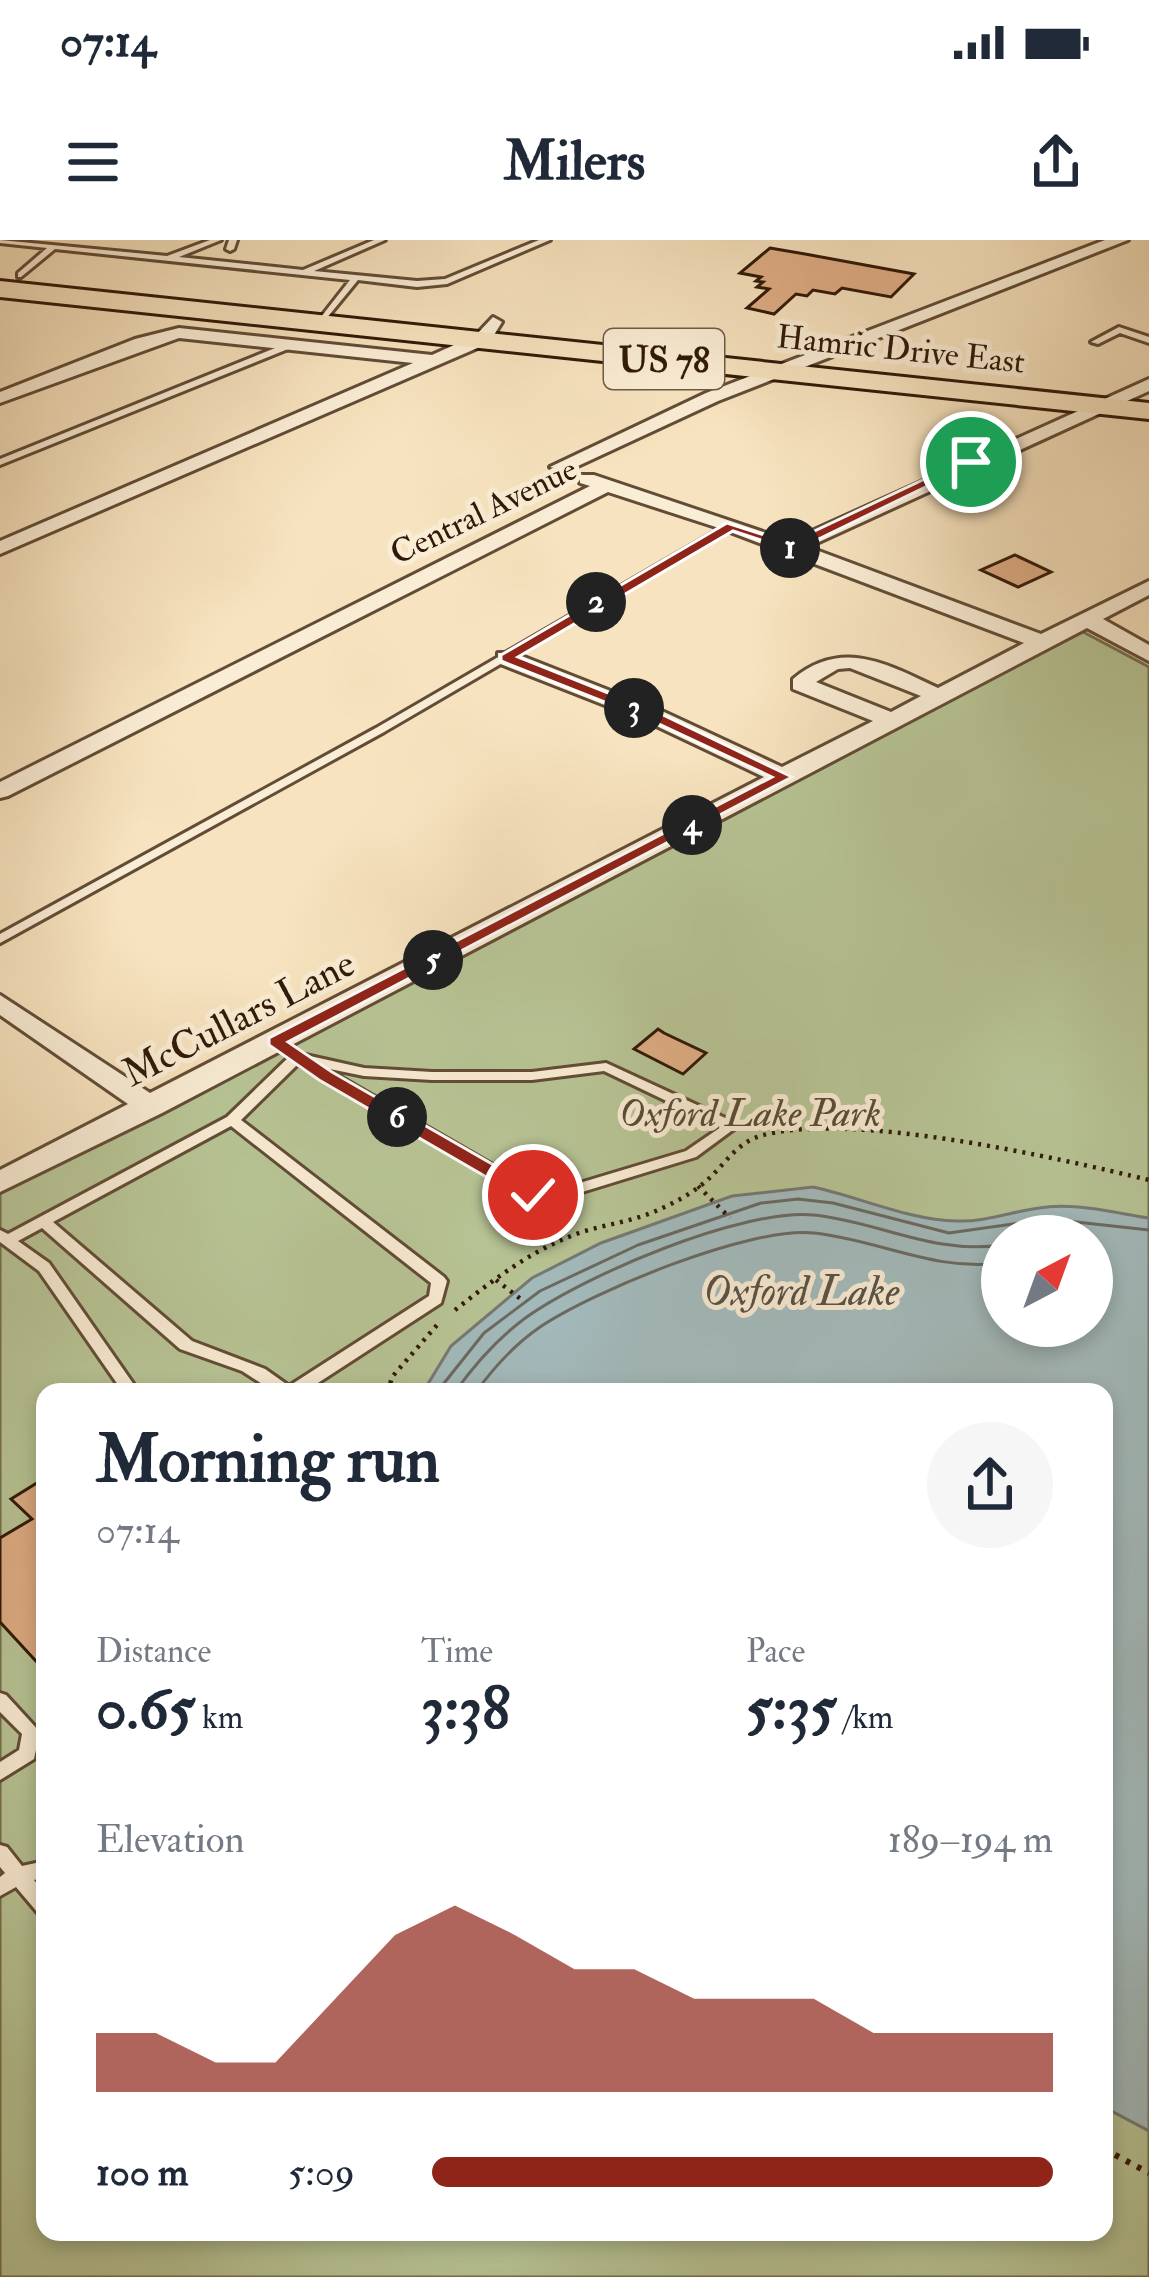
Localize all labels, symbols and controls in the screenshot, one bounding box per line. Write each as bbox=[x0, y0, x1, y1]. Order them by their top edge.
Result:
text: 07:14 bbox=[60, 14, 155, 70]
text: Milers bbox=[504, 128, 645, 196]
icon: menu bbox=[60, 129, 126, 195]
icon: share bbox=[1023, 129, 1089, 195]
street label: Hamric Drive East bbox=[775, 316, 1027, 383]
road number: US 78 bbox=[604, 329, 724, 389]
pin bbox=[920, 411, 1022, 513]
icon: arrive bbox=[938, 429, 1004, 495]
street label: Central Avenue bbox=[384, 448, 584, 574]
pin: 1 bbox=[760, 518, 820, 578]
text: 1 bbox=[784, 527, 796, 568]
pin: 2 bbox=[566, 572, 626, 632]
text: 2 bbox=[588, 581, 604, 622]
pin: 3 bbox=[604, 678, 664, 738]
text: 3 bbox=[628, 687, 640, 728]
pin: 4 bbox=[662, 795, 722, 855]
text: 4 bbox=[683, 804, 701, 845]
pin: 5 bbox=[403, 930, 463, 990]
street label: McCullars Lane bbox=[114, 939, 363, 1098]
text: 5 bbox=[426, 939, 440, 980]
pin: 6 bbox=[367, 1087, 427, 1147]
park label: Oxford Lake Park bbox=[619, 1089, 881, 1138]
text: 6 bbox=[389, 1096, 405, 1137]
pin bbox=[482, 1144, 584, 1246]
icon: check bbox=[500, 1162, 566, 1228]
north arrow bbox=[981, 1215, 1113, 1347]
map controls bbox=[981, 1215, 1113, 1347]
water label: Oxford Lake bbox=[703, 1266, 900, 1318]
text: Morning run bbox=[96, 1419, 440, 1502]
button: share bbox=[927, 1422, 1053, 1548]
text: 07:14 bbox=[96, 1506, 179, 1555]
text: Distance bbox=[96, 1631, 211, 1672]
text: Time bbox=[421, 1631, 493, 1672]
text: Pace bbox=[746, 1631, 805, 1672]
text: 0.65 bbox=[96, 1672, 195, 1747]
text: 3:38 bbox=[421, 1672, 510, 1747]
text: 5:35 bbox=[746, 1672, 837, 1747]
text: km bbox=[195, 1697, 243, 1738]
text: /km bbox=[837, 1697, 893, 1738]
text: Elevation bbox=[96, 1815, 245, 1864]
text: 189–194 m bbox=[888, 1815, 1053, 1864]
text: 100 m bbox=[96, 2148, 188, 2197]
text: 5:09 bbox=[288, 2148, 355, 2197]

